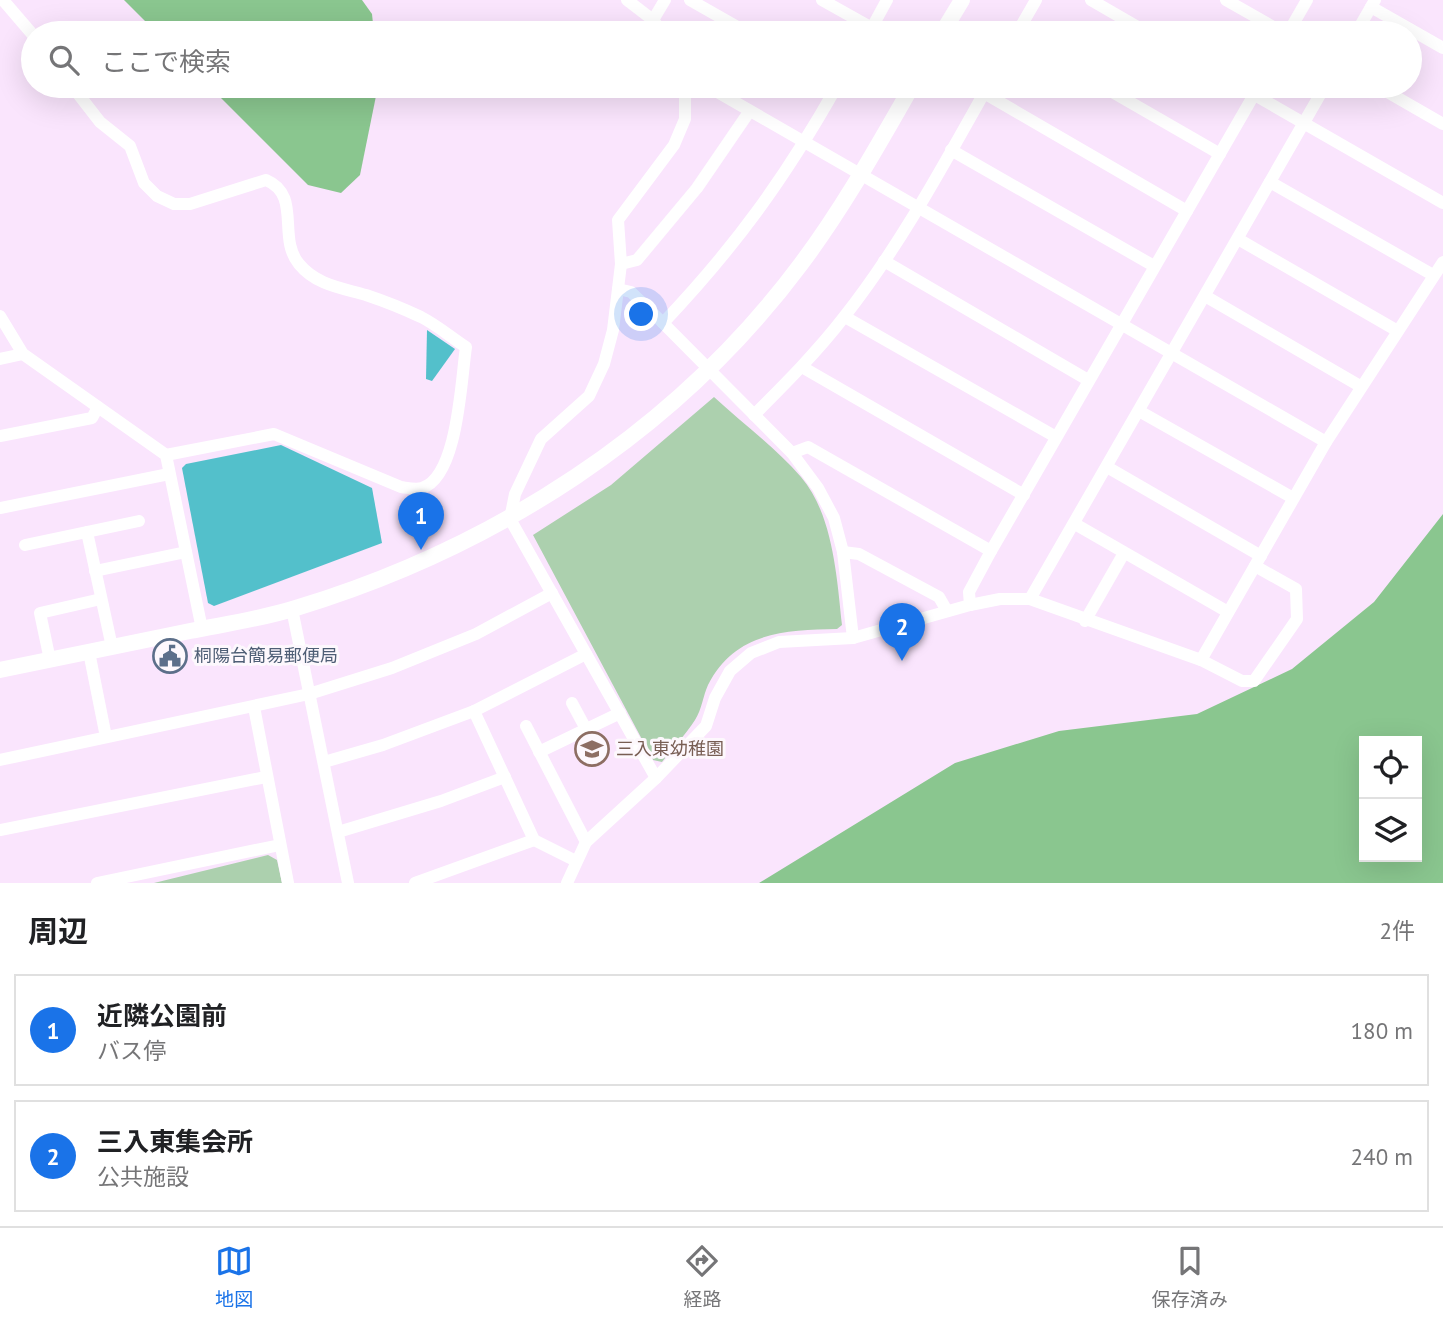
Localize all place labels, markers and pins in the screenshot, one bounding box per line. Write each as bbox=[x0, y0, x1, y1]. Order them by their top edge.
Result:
pin: 1 bbox=[398, 492, 444, 550]
pin: 2 bbox=[879, 603, 925, 661]
public building icon: 桐陽台簡易郵便局 bbox=[151, 637, 189, 675]
place label: 桐陽台簡易郵便局 bbox=[194, 644, 338, 667]
school or university icon: 三入東幼稚園 bbox=[573, 730, 611, 768]
place label: 三入東幼稚園 bbox=[616, 737, 724, 760]

